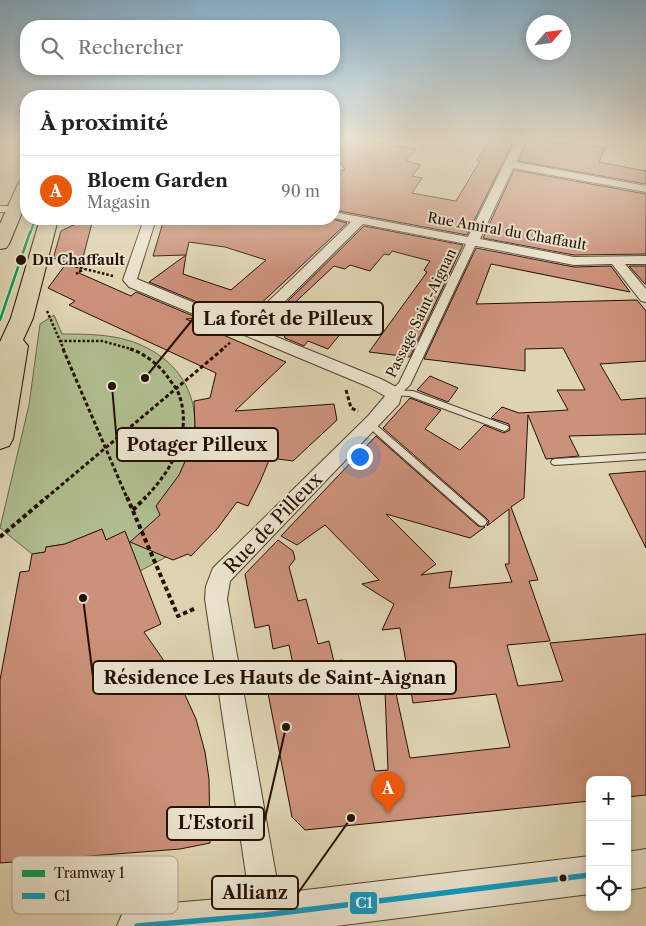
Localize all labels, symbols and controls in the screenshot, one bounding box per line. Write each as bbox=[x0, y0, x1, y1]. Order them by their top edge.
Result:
north arrow bbox=[526, 15, 571, 60]
search box bbox=[20, 20, 340, 75]
icon: search bbox=[38, 34, 66, 62]
text: Rechercher bbox=[78, 36, 183, 59]
text: À proximité bbox=[40, 110, 168, 135]
text: Bloem Garden bbox=[87, 169, 228, 192]
text: A bbox=[50, 181, 62, 201]
text: 90 m bbox=[281, 181, 320, 201]
text: Magasin bbox=[87, 192, 150, 212]
street label: Rue Amiral du Chaffault bbox=[426, 208, 588, 254]
street label: Passage Saint-Aignan bbox=[382, 245, 460, 381]
place label: Du Chaffault bbox=[32, 251, 125, 269]
marker: Du Chaffault bbox=[14, 253, 28, 267]
callout: La forêt de Pilleux bbox=[193, 302, 383, 335]
text: La forêt de Pilleux bbox=[203, 308, 373, 330]
callout: Potager Pilleux bbox=[117, 428, 278, 461]
text: Potager Pilleux bbox=[126, 434, 268, 456]
your location bbox=[347, 444, 373, 470]
street label: Rue de Pilleux bbox=[219, 467, 328, 578]
callout: Résidence Les Hauts de Saint-Aignan bbox=[93, 661, 456, 694]
text: Résidence Les Hauts de Saint-Aignan bbox=[104, 667, 447, 689]
pin: A bbox=[372, 772, 404, 813]
map controls bbox=[586, 776, 631, 911]
button: + bbox=[586, 776, 631, 821]
callout: L'Estoril bbox=[167, 807, 264, 840]
text: L'Estoril bbox=[178, 812, 254, 834]
button: − bbox=[586, 821, 631, 866]
legend bbox=[12, 856, 178, 914]
text: Tramway 1 bbox=[54, 864, 125, 882]
button: locate bbox=[586, 866, 631, 911]
unlabelled marker bbox=[558, 873, 568, 883]
callout: Allianz bbox=[212, 876, 298, 909]
text: Allianz bbox=[221, 882, 288, 904]
text: C1 bbox=[54, 887, 71, 905]
line badge: C1 bbox=[349, 891, 378, 915]
text: C1 bbox=[355, 894, 373, 912]

